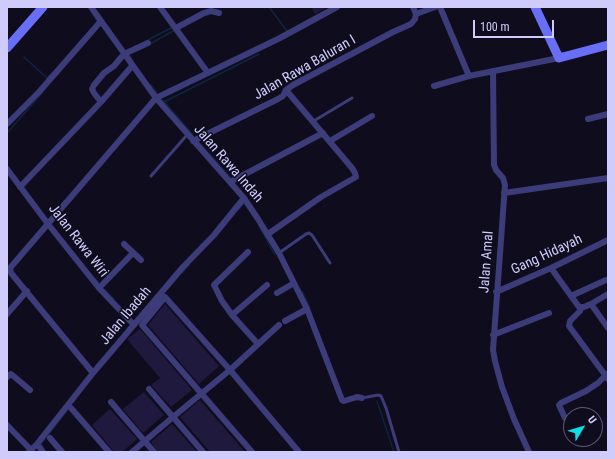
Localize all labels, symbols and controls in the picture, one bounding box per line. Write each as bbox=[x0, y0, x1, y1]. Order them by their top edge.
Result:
scale bar bbox=[475, 12, 556, 38]
text: 100 m bbox=[480, 20, 510, 34]
street label: Jalan Rawa Baluran I bbox=[251, 32, 359, 104]
street label: Jalan Rawa Indah bbox=[190, 122, 266, 206]
street label: Jalan Rawa Wiri bbox=[44, 201, 112, 281]
street label: Jalan Amal bbox=[476, 231, 498, 293]
street label: Gang Hidayah bbox=[509, 231, 585, 279]
street label: Jalan Ibadah bbox=[97, 283, 155, 349]
north arrow bbox=[563, 407, 603, 447]
text: U bbox=[585, 413, 599, 426]

